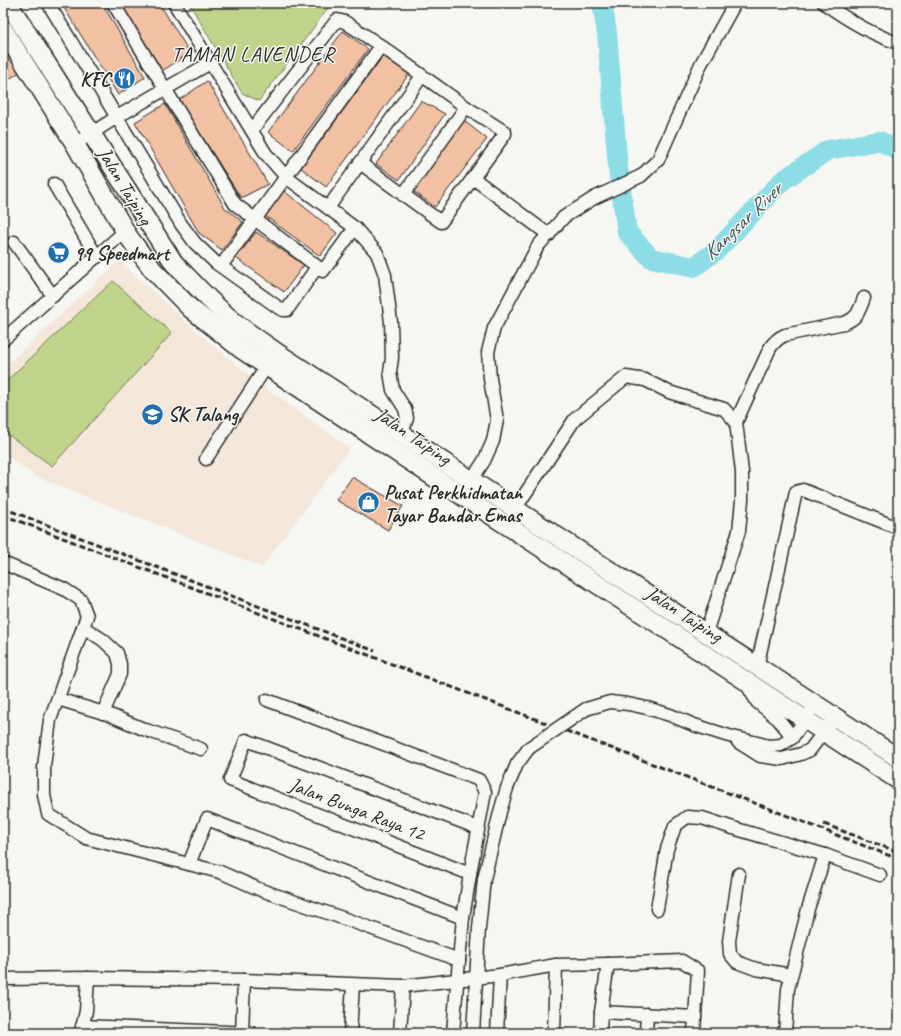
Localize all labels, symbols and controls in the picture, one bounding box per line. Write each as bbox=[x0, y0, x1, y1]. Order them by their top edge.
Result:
district label: TAMAN LAVENDER bbox=[171, 41, 336, 67]
restaurant icon: KFC bbox=[112, 66, 138, 92]
place label: KFC bbox=[80, 67, 113, 92]
street label: Jalan Taiping bbox=[92, 142, 159, 231]
water label: Kangsar River bbox=[697, 174, 790, 265]
supermarket icon: 99 Speedmart bbox=[45, 240, 71, 266]
place label: 99 Speedmart bbox=[74, 241, 171, 266]
school or university icon: SK Talang bbox=[140, 401, 166, 427]
street label: Jalan Taiping bbox=[369, 401, 457, 472]
place label: SK Talang bbox=[168, 402, 240, 427]
place label: Pusat Perkhidmatan Tayar Bandar Emas bbox=[384, 480, 524, 528]
shop icon: Pusat Perkhidmatan Tayar Bandar Emas bbox=[356, 490, 382, 516]
street label: Jalan Taiping bbox=[640, 579, 729, 649]
street label: Jalan Bunga Raya 12 bbox=[285, 771, 430, 847]

